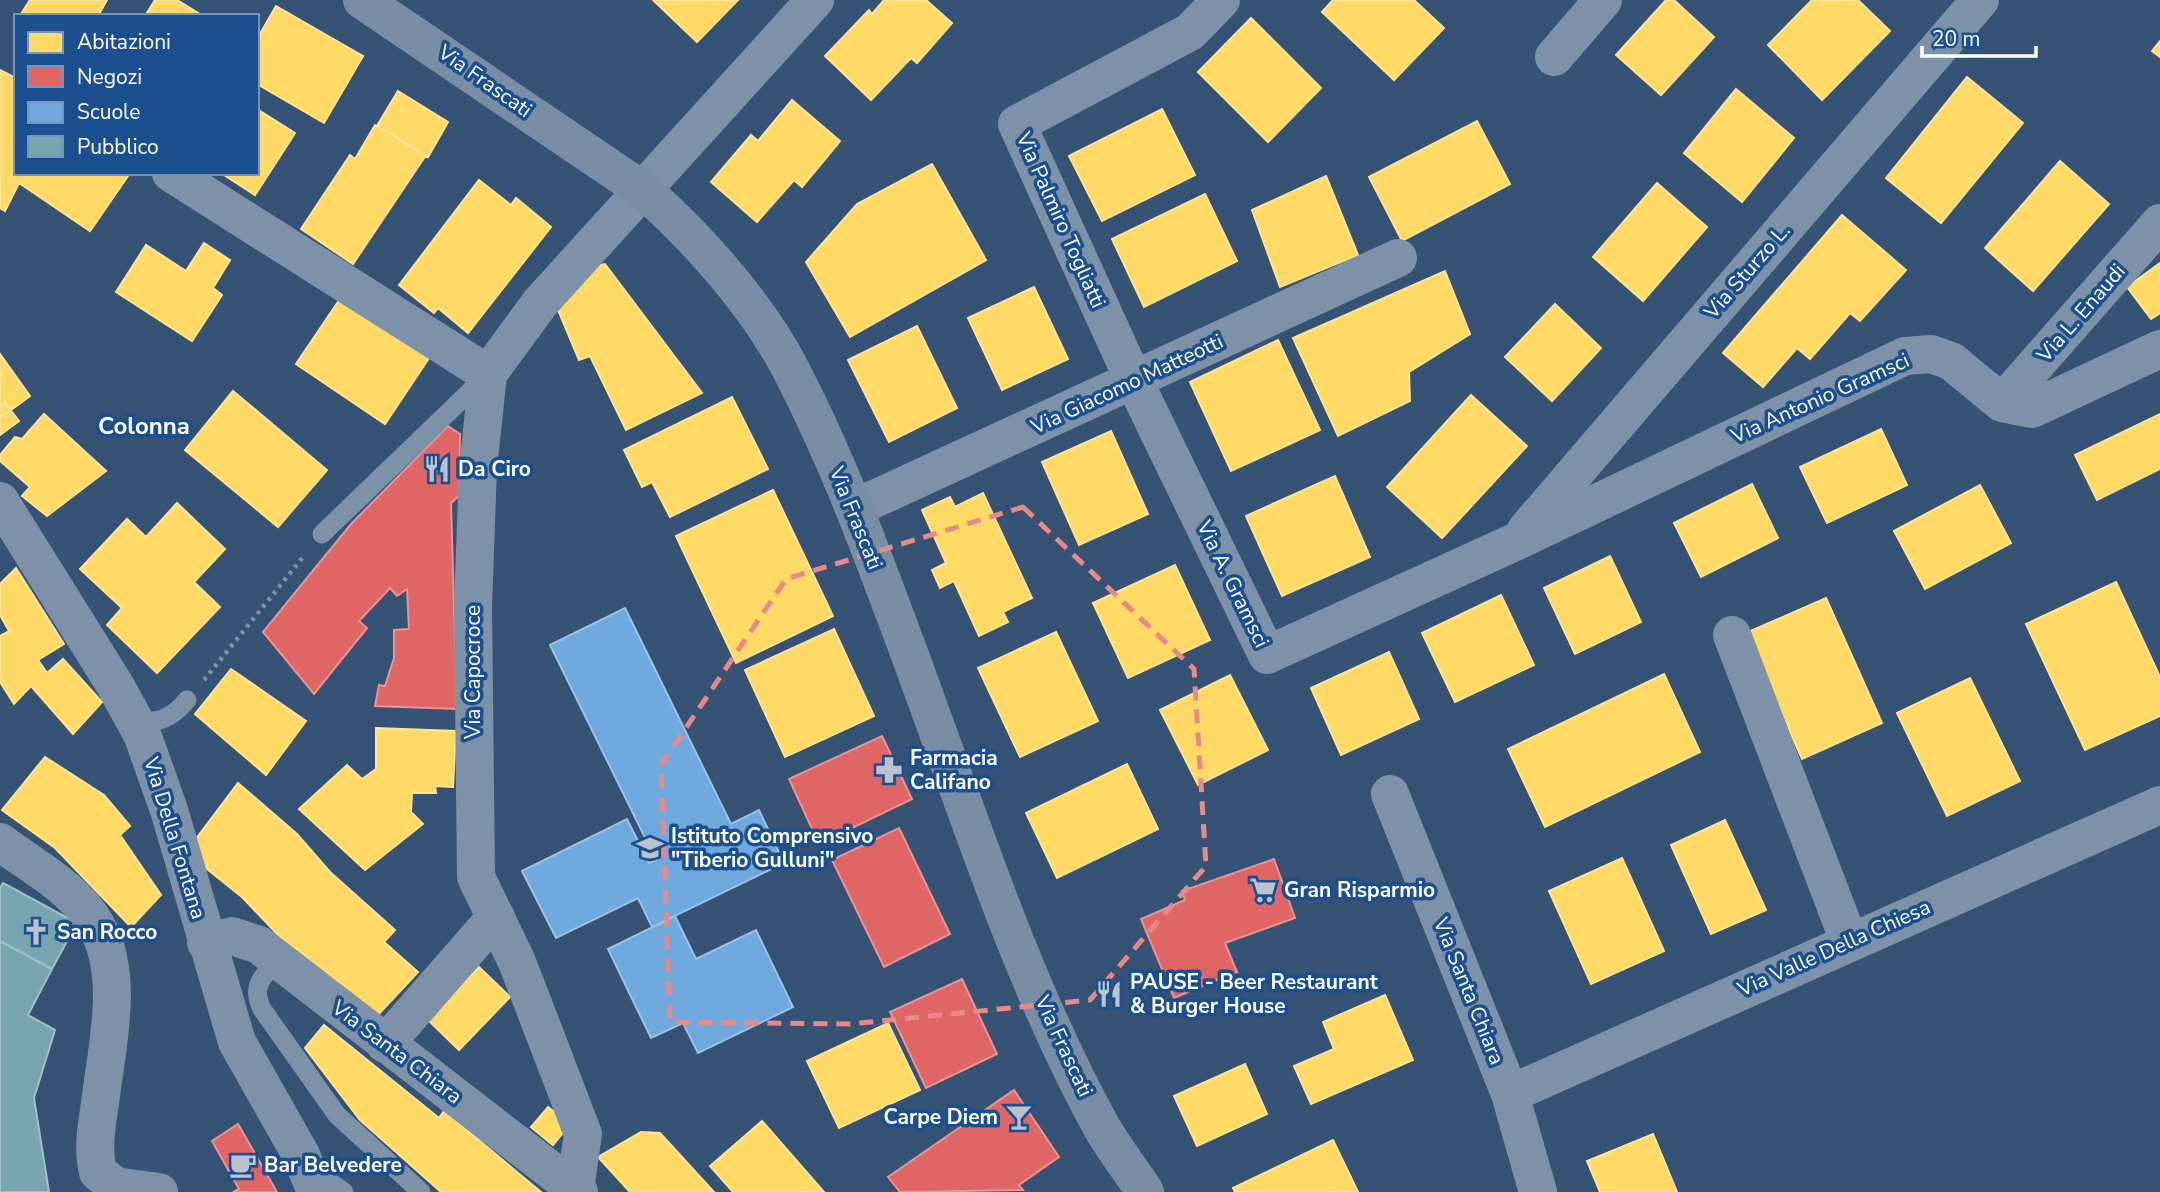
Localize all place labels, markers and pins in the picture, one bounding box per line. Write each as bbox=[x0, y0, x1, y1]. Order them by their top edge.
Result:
restaurant icon: Da Ciro bbox=[422, 454, 452, 484]
place label: Da Ciro bbox=[458, 455, 531, 483]
place label: Farmacia Califano bbox=[910, 744, 998, 796]
pharmacy icon: Farmacia Califano bbox=[874, 755, 904, 785]
place label: Istituto Comprensivo "Tiberio Gulluni" bbox=[671, 822, 873, 874]
school or university icon: Istituto Comprensivo "Tiberio Gulluni" bbox=[635, 833, 665, 863]
supermarket icon: Gran Risparmio bbox=[1248, 875, 1278, 905]
place label: Gran Risparmio bbox=[1284, 876, 1435, 904]
church icon: San Rocco bbox=[21, 917, 51, 947]
place label: San Rocco bbox=[57, 918, 157, 946]
place label: PAUSE - Beer Restaurant & Burger House bbox=[1130, 968, 1379, 1020]
restaurant icon: PAUSE - Beer Restaurant & Burger House bbox=[1094, 979, 1124, 1009]
bar icon: Carpe Diem bbox=[1004, 1102, 1034, 1132]
place label: Carpe Diem bbox=[884, 1103, 998, 1131]
cafe icon: Bar Belvedere bbox=[228, 1150, 258, 1180]
place label: Bar Belvedere bbox=[264, 1151, 402, 1179]

